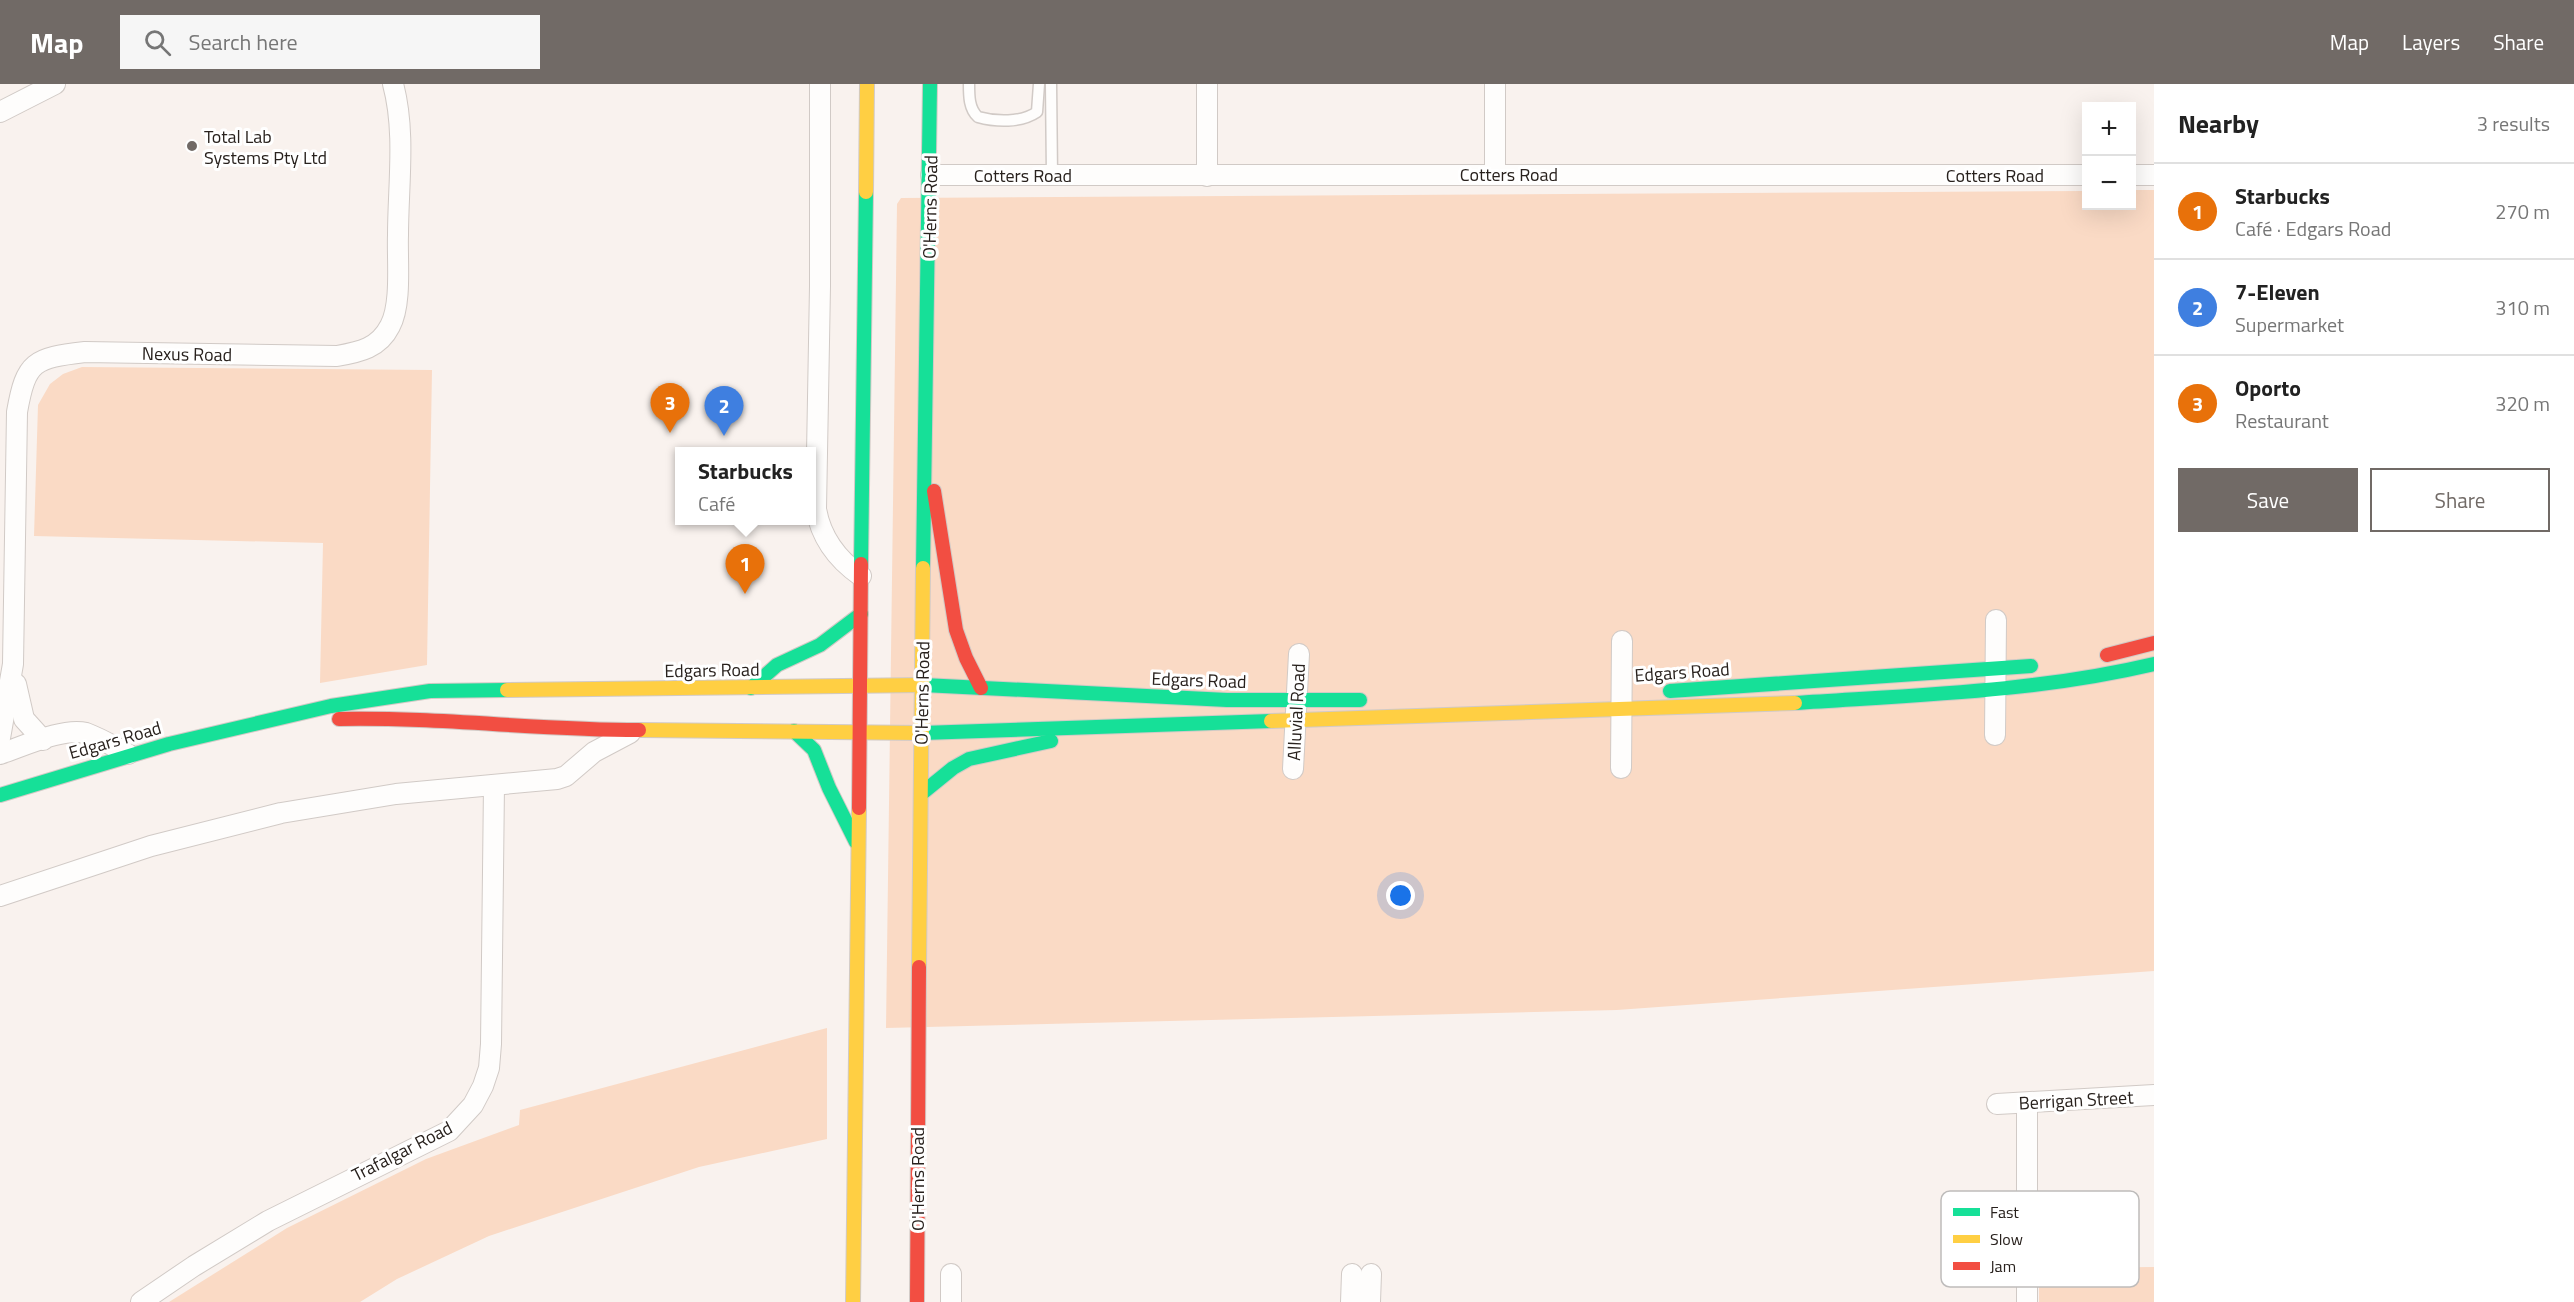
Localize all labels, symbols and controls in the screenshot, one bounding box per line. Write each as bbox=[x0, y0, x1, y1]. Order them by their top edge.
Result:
search box bbox=[120, 15, 540, 69]
text: Map bbox=[30, 21, 84, 64]
text: Search here bbox=[189, 25, 298, 59]
icon: search bbox=[141, 26, 174, 59]
text: Map bbox=[2330, 26, 2369, 58]
text: Layers bbox=[2402, 26, 2460, 58]
text: Share bbox=[2493, 26, 2544, 58]
map controls bbox=[2082, 102, 2136, 210]
button: + bbox=[2082, 102, 2136, 156]
text: Nearby bbox=[2178, 104, 2259, 143]
text: 3 results bbox=[2477, 108, 2550, 139]
place label: Total Lab Systems Pty Ltd bbox=[204, 123, 327, 171]
marker: Total Lab Systems Pty Ltd bbox=[185, 139, 199, 153]
street label: O'Herns Road bbox=[916, 155, 944, 259]
button: − bbox=[2082, 156, 2136, 210]
street label: Cotters Road bbox=[1460, 161, 1558, 188]
street label: Cotters Road bbox=[974, 162, 1072, 189]
street label: Cotters Road bbox=[1946, 162, 2044, 189]
text: Starbucks bbox=[2235, 179, 2330, 213]
text: 1 bbox=[2192, 196, 2203, 227]
text: 270 m bbox=[2495, 196, 2550, 227]
text: Café · Edgars Road bbox=[2235, 213, 2391, 244]
text: 7-Eleven bbox=[2235, 275, 2320, 309]
text: 2 bbox=[2192, 292, 2203, 323]
text: 310 m bbox=[2495, 292, 2550, 323]
text: Supermarket bbox=[2235, 309, 2344, 340]
street label: Nexus Road bbox=[142, 340, 232, 368]
text: Oporto bbox=[2235, 371, 2301, 405]
pin: 3 bbox=[650, 384, 690, 433]
pin: 2 bbox=[704, 386, 744, 436]
text: 3 bbox=[2192, 388, 2203, 419]
text: 320 m bbox=[2495, 388, 2550, 419]
text: Restaurant bbox=[2235, 405, 2329, 436]
popup bbox=[675, 447, 816, 525]
text: Starbucks bbox=[698, 454, 793, 488]
button: Save bbox=[2178, 468, 2358, 532]
button: Share bbox=[2370, 468, 2550, 532]
text: Café bbox=[698, 488, 735, 519]
pin: 1 bbox=[726, 544, 764, 594]
street label: O'Herns Road bbox=[908, 641, 936, 745]
street label: Edgars Road bbox=[1634, 655, 1730, 689]
street label: Edgars Road bbox=[664, 656, 760, 684]
street label: Alluvial Road bbox=[1280, 663, 1312, 761]
street label: Edgars Road bbox=[1151, 665, 1247, 695]
street label: Edgars Road bbox=[66, 714, 164, 766]
your location bbox=[1386, 881, 1415, 910]
street label: Berrigan Street bbox=[2018, 1083, 2135, 1116]
street label: Trafalgar Road bbox=[347, 1114, 457, 1188]
street label: O'Herns Road bbox=[904, 1127, 931, 1231]
legend bbox=[1941, 1191, 2139, 1287]
text: Fast bbox=[1990, 1200, 2019, 1224]
text: Slow bbox=[1990, 1227, 2023, 1251]
text: Jam bbox=[1990, 1254, 2016, 1278]

